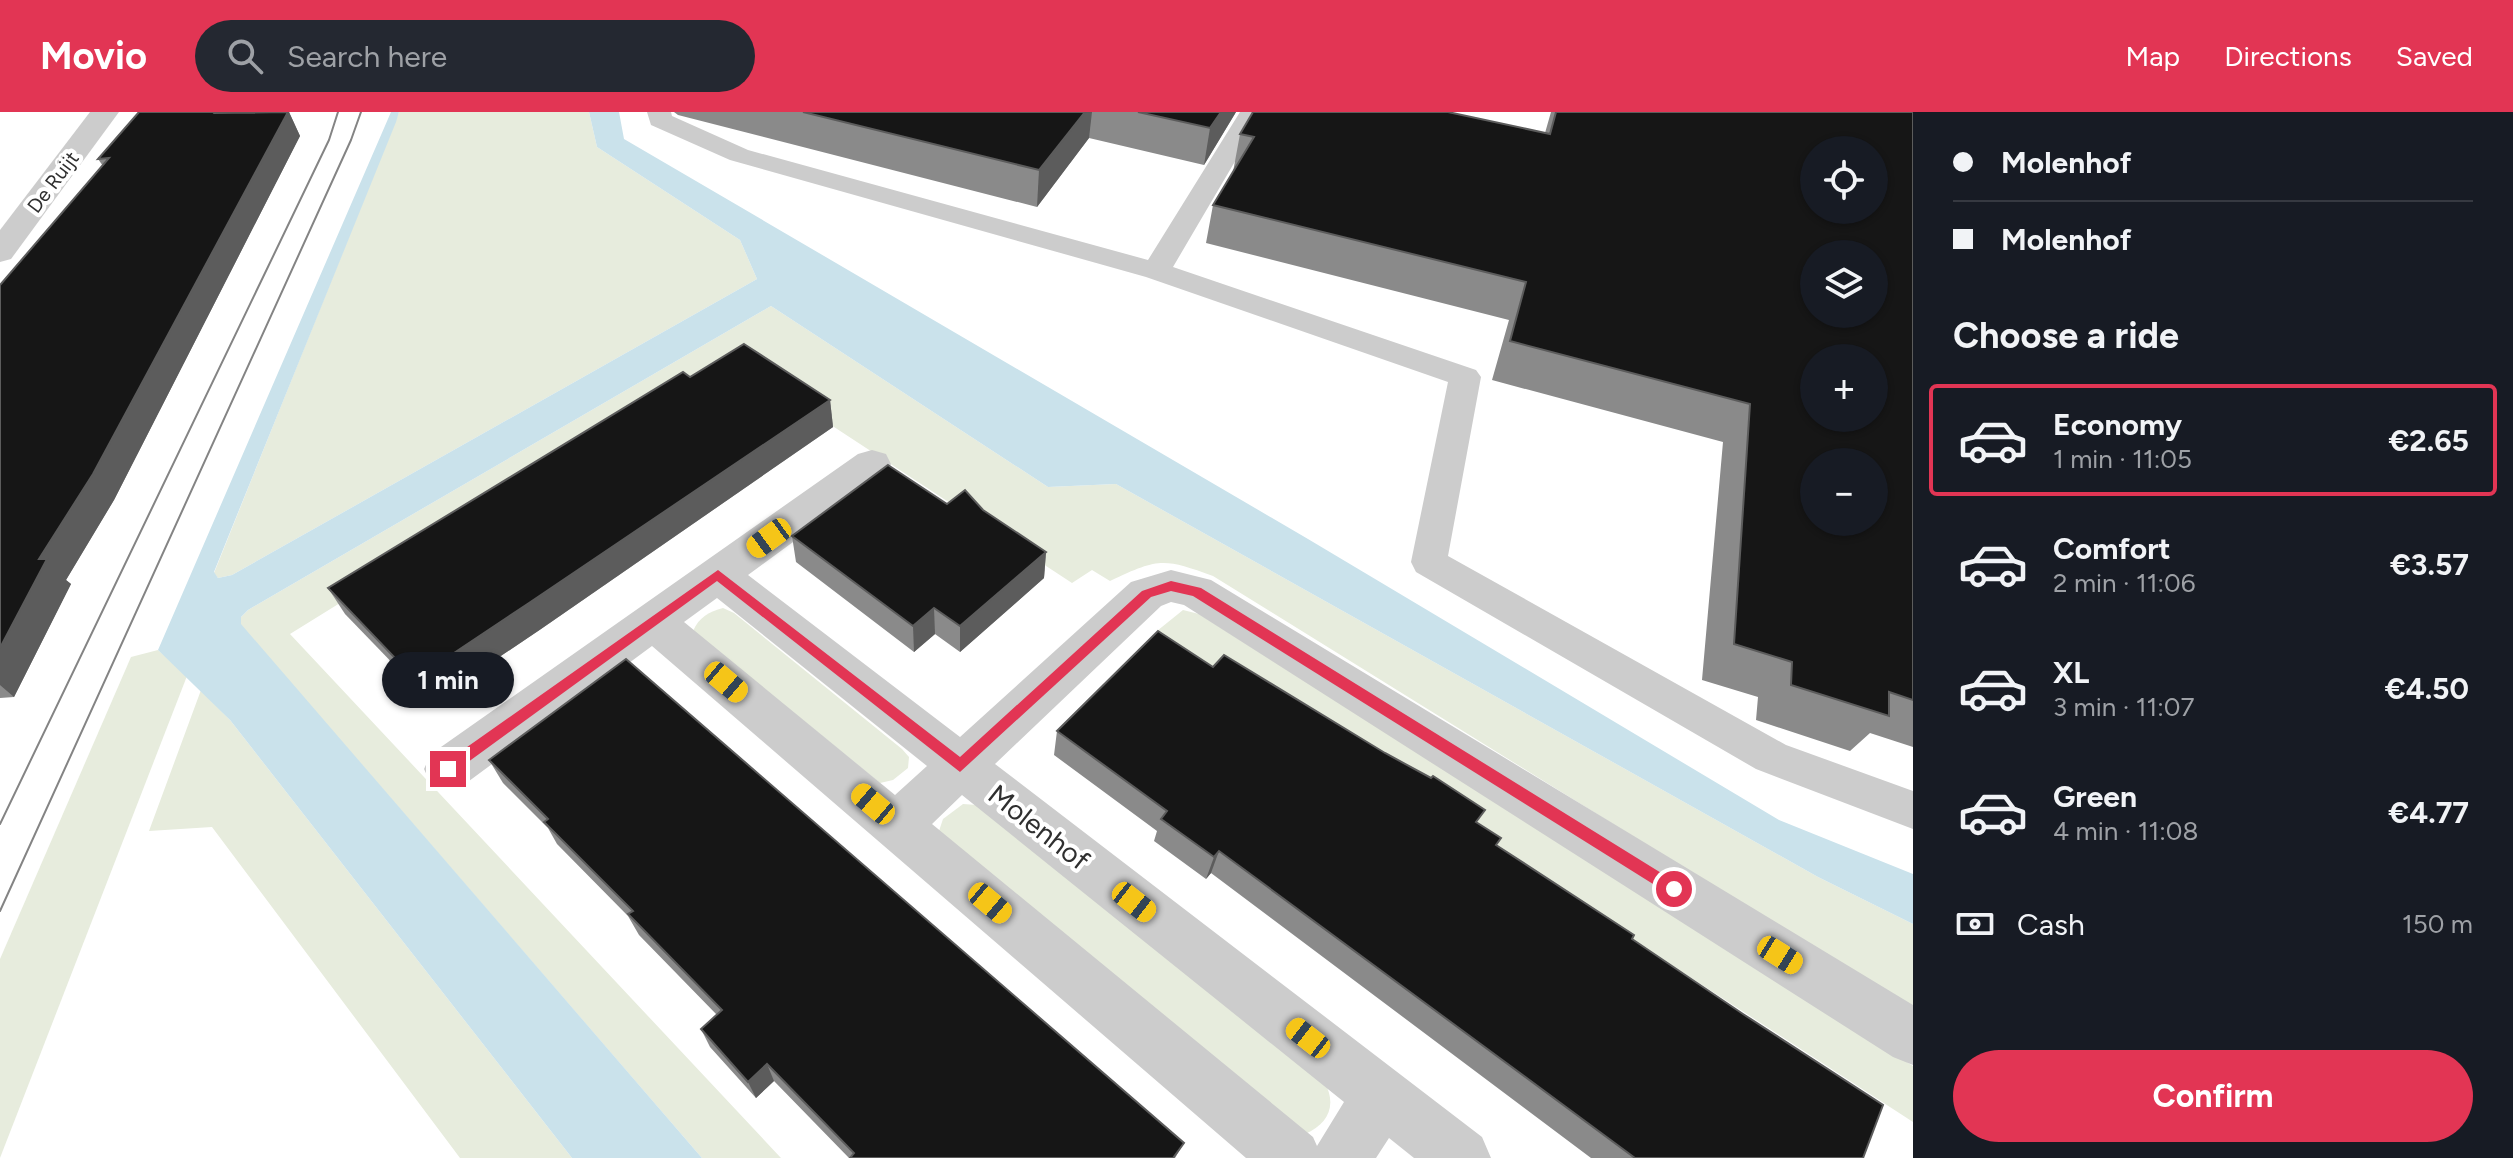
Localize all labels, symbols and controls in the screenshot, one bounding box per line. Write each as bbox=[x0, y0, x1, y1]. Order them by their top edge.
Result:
search box bbox=[195, 20, 755, 92]
text: Movio bbox=[40, 33, 147, 79]
icon: search bbox=[223, 34, 267, 78]
text: Search here bbox=[287, 38, 447, 75]
text: Map bbox=[2126, 39, 2180, 73]
text: Directions bbox=[2224, 39, 2352, 73]
text: Saved bbox=[2396, 39, 2473, 73]
map controls bbox=[1800, 136, 1888, 536]
button: locate bbox=[1800, 136, 1888, 224]
text: Molenhof bbox=[2001, 144, 2132, 181]
street label: De Ruijt bbox=[22, 146, 84, 218]
text: Molenhof bbox=[2001, 221, 2132, 258]
button: layers bbox=[1800, 240, 1888, 328]
text: Choose a ride bbox=[1953, 314, 2179, 357]
button: + bbox=[1800, 344, 1888, 432]
icon: car bbox=[1957, 404, 2029, 476]
text: Economy bbox=[2053, 406, 2182, 443]
text: €2.65 bbox=[2389, 422, 2469, 459]
text: 1 min · 11:05 bbox=[2053, 443, 2192, 475]
button: − bbox=[1800, 448, 1888, 536]
car bbox=[743, 514, 795, 562]
icon: car bbox=[1957, 528, 2029, 600]
text: Comfort bbox=[2053, 530, 2171, 567]
text: €3.57 bbox=[2390, 546, 2469, 583]
text: 2 min · 11:06 bbox=[2053, 567, 2196, 599]
icon: car bbox=[1957, 652, 2029, 724]
callout: 1 min bbox=[382, 653, 514, 709]
text: XL bbox=[2053, 654, 2089, 691]
car bbox=[700, 657, 752, 707]
text: 1 min bbox=[417, 664, 479, 696]
text: €4.50 bbox=[2385, 670, 2469, 707]
text: 3 min · 11:07 bbox=[2053, 691, 2194, 723]
route end bbox=[430, 751, 466, 787]
icon: car bbox=[1957, 776, 2029, 848]
street label: Molenhof bbox=[982, 777, 1097, 877]
text: Green bbox=[2053, 778, 2137, 815]
car bbox=[847, 779, 899, 829]
text: €4.77 bbox=[2388, 794, 2469, 831]
text: 4 min · 11:08 bbox=[2053, 815, 2198, 847]
route start bbox=[1656, 871, 1692, 907]
car bbox=[964, 878, 1016, 928]
car bbox=[1108, 878, 1160, 926]
icon: cash bbox=[1953, 902, 1997, 946]
text: Cash bbox=[2017, 906, 2085, 943]
text: 150 m bbox=[2402, 908, 2473, 940]
car bbox=[1753, 932, 1807, 978]
car bbox=[1282, 1014, 1334, 1062]
button: Confirm bbox=[1953, 1050, 2473, 1142]

